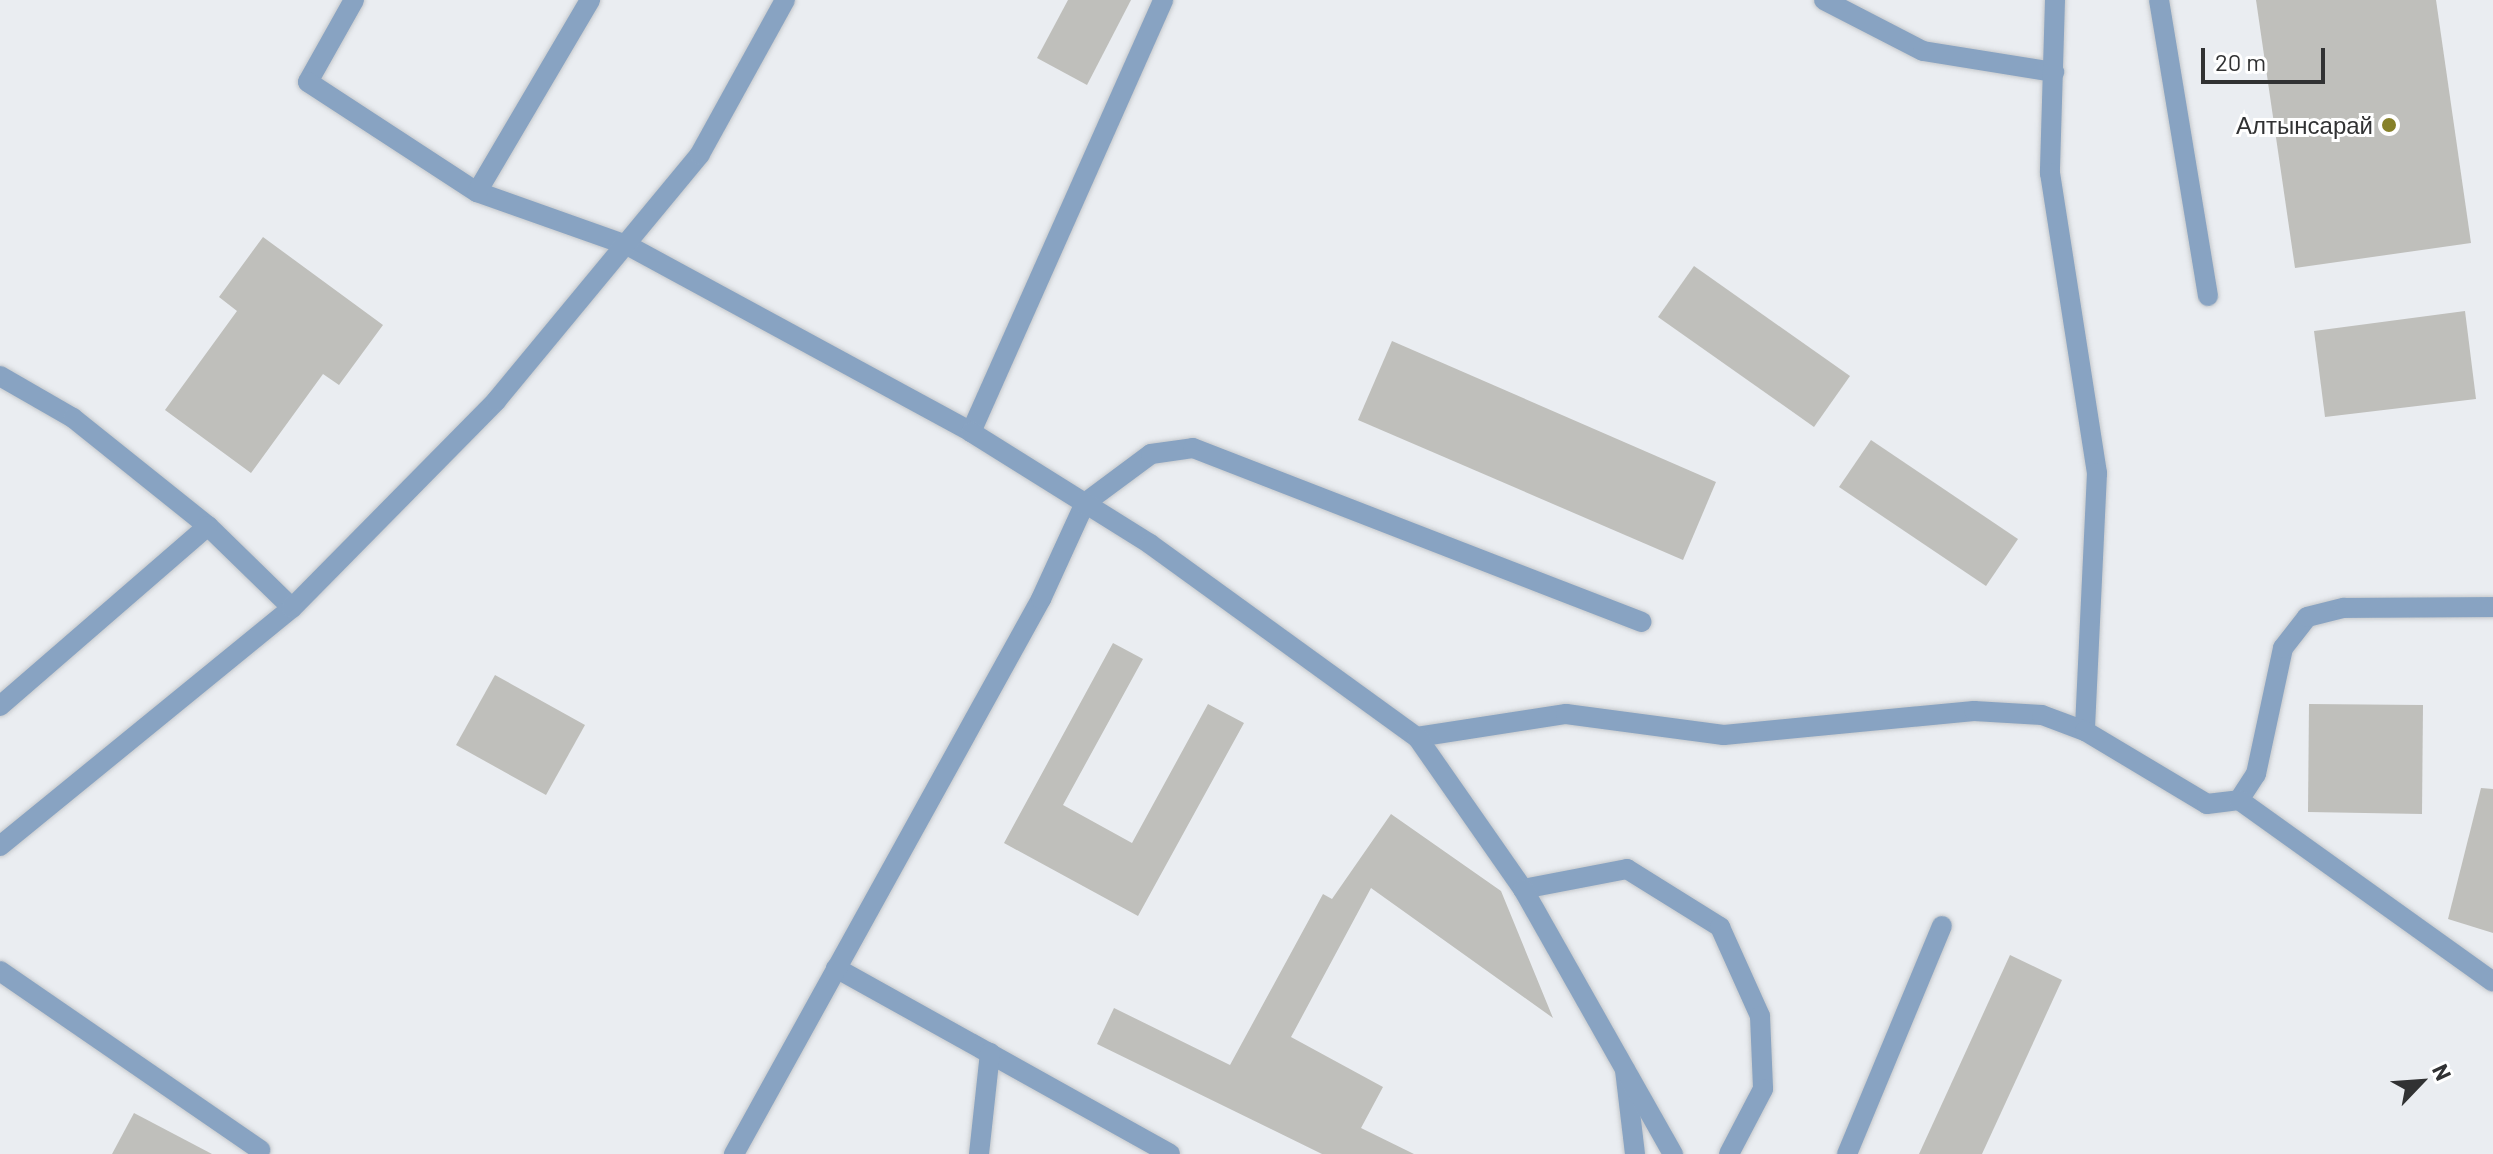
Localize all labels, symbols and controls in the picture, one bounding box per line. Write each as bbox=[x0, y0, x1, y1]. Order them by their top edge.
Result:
scale bar bbox=[2205, 32, 2329, 82]
text: 20 m bbox=[2215, 47, 2266, 76]
place label: Алтынсарай bbox=[2236, 111, 2373, 139]
marker: Алтынсарай bbox=[2380, 116, 2398, 134]
north arrow bbox=[2381, 1042, 2461, 1122]
text: N bbox=[2428, 1060, 2458, 1084]

